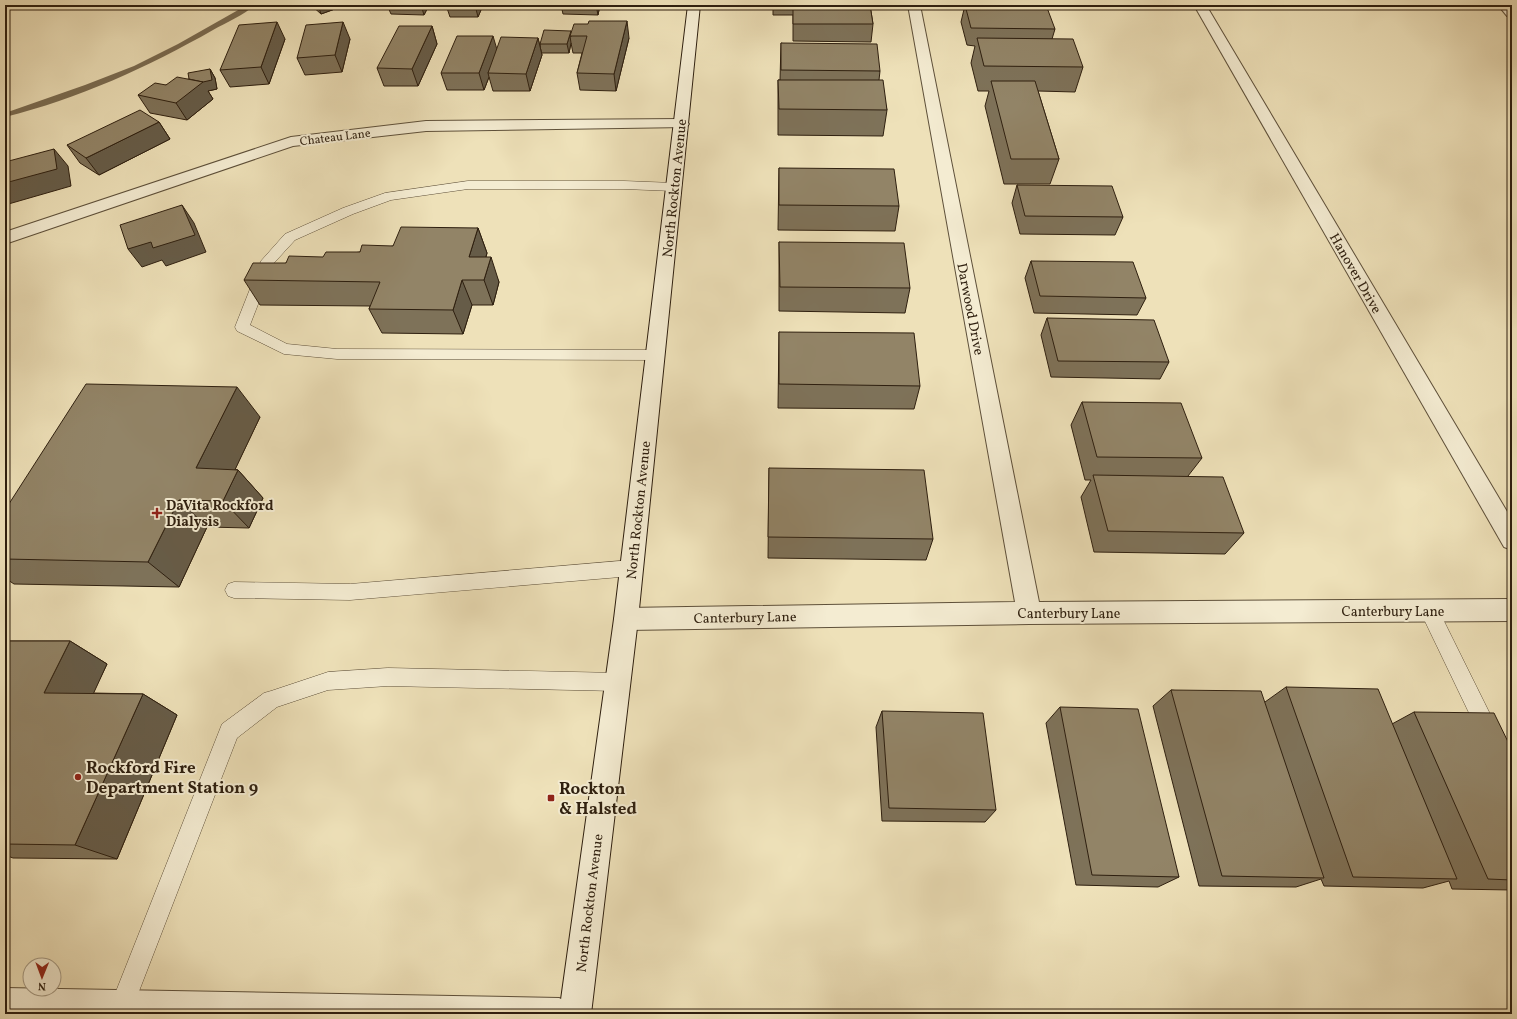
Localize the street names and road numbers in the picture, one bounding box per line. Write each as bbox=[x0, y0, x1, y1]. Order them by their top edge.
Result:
street label: North Rockton Avenue bbox=[659, 118, 692, 258]
street label: Chateau Lane bbox=[299, 126, 372, 150]
street label: Hanover Drive bbox=[1324, 230, 1386, 318]
street label: Darwood Drive bbox=[951, 262, 988, 357]
street label: North Rockton Avenue bbox=[623, 440, 656, 580]
street label: Canterbury Lane bbox=[1342, 603, 1445, 622]
street label: Canterbury Lane bbox=[1018, 605, 1121, 624]
street label: Canterbury Lane bbox=[693, 608, 797, 629]
street label: North Rockton Avenue bbox=[573, 833, 608, 973]

